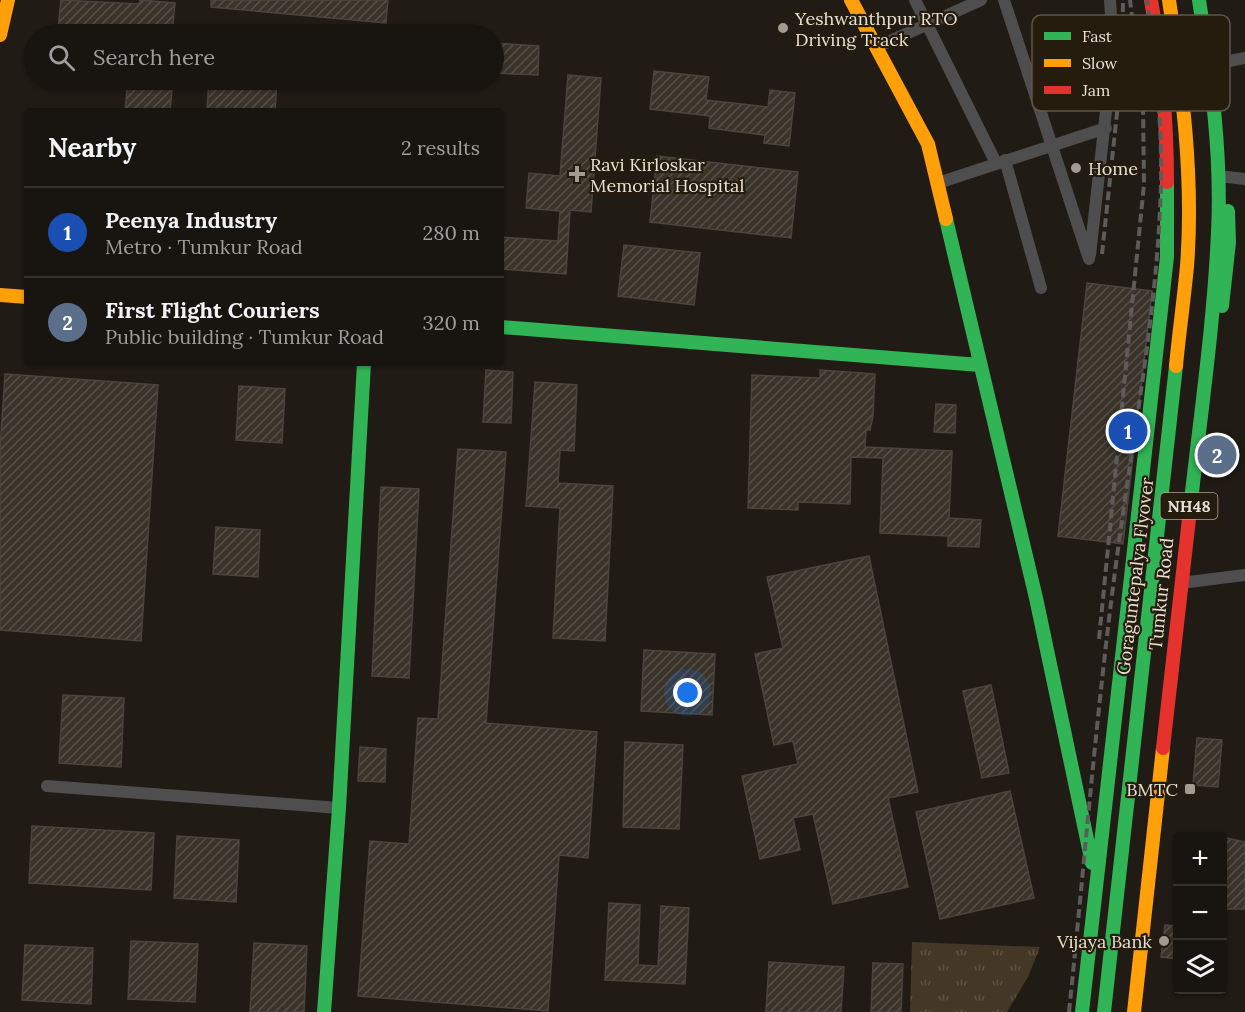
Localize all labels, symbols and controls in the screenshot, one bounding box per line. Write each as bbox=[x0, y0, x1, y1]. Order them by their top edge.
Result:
place label: Yeshwanthpur RTO Driving Track bbox=[794, 7, 958, 51]
legend bbox=[1032, 15, 1230, 111]
marker: Yeshwanthpur RTO Driving Track bbox=[776, 21, 790, 35]
search box bbox=[24, 24, 504, 90]
text: Fast bbox=[1082, 26, 1113, 46]
icon: search bbox=[45, 41, 78, 74]
text: Search here bbox=[93, 43, 215, 71]
text: Slow bbox=[1082, 53, 1118, 73]
text: Jam bbox=[1081, 80, 1110, 100]
text: Nearby bbox=[48, 131, 136, 164]
text: 2 results bbox=[401, 135, 480, 160]
place label: Ravi Kirloskar Memorial Hospital bbox=[590, 153, 744, 197]
place label: Home bbox=[1088, 157, 1138, 180]
marker: Home bbox=[1069, 161, 1083, 175]
marker: Ravi Kirloskar Memorial Hospital bbox=[568, 165, 586, 183]
text: Peenya Industry bbox=[105, 206, 277, 234]
text: 1 bbox=[63, 220, 72, 245]
text: 280 m bbox=[422, 220, 480, 245]
text: Metro · Tumkur Road bbox=[105, 234, 303, 259]
text: First Flight Couriers bbox=[105, 296, 320, 324]
text: 2 bbox=[62, 310, 73, 335]
text: 320 m bbox=[423, 310, 480, 335]
text: Public building · Tumkur Road bbox=[105, 324, 384, 349]
pin: 1 bbox=[1108, 408, 1148, 454]
pin: 2 bbox=[1198, 432, 1236, 478]
street label: Goraguntepalya Flyover bbox=[1111, 476, 1159, 676]
road number: NH48 bbox=[1160, 493, 1218, 519]
street label: Tumkur Road bbox=[1144, 536, 1178, 651]
your location bbox=[673, 678, 702, 707]
place label: BMTC bbox=[1126, 778, 1178, 801]
marker: BMTC bbox=[1183, 782, 1197, 796]
map controls bbox=[1173, 832, 1227, 994]
button: + bbox=[1173, 832, 1227, 886]
button: − bbox=[1173, 886, 1227, 940]
place label: Vijaya Bank bbox=[1056, 930, 1152, 953]
marker: Vijaya Bank bbox=[1157, 934, 1171, 948]
button: layers bbox=[1173, 940, 1227, 994]

